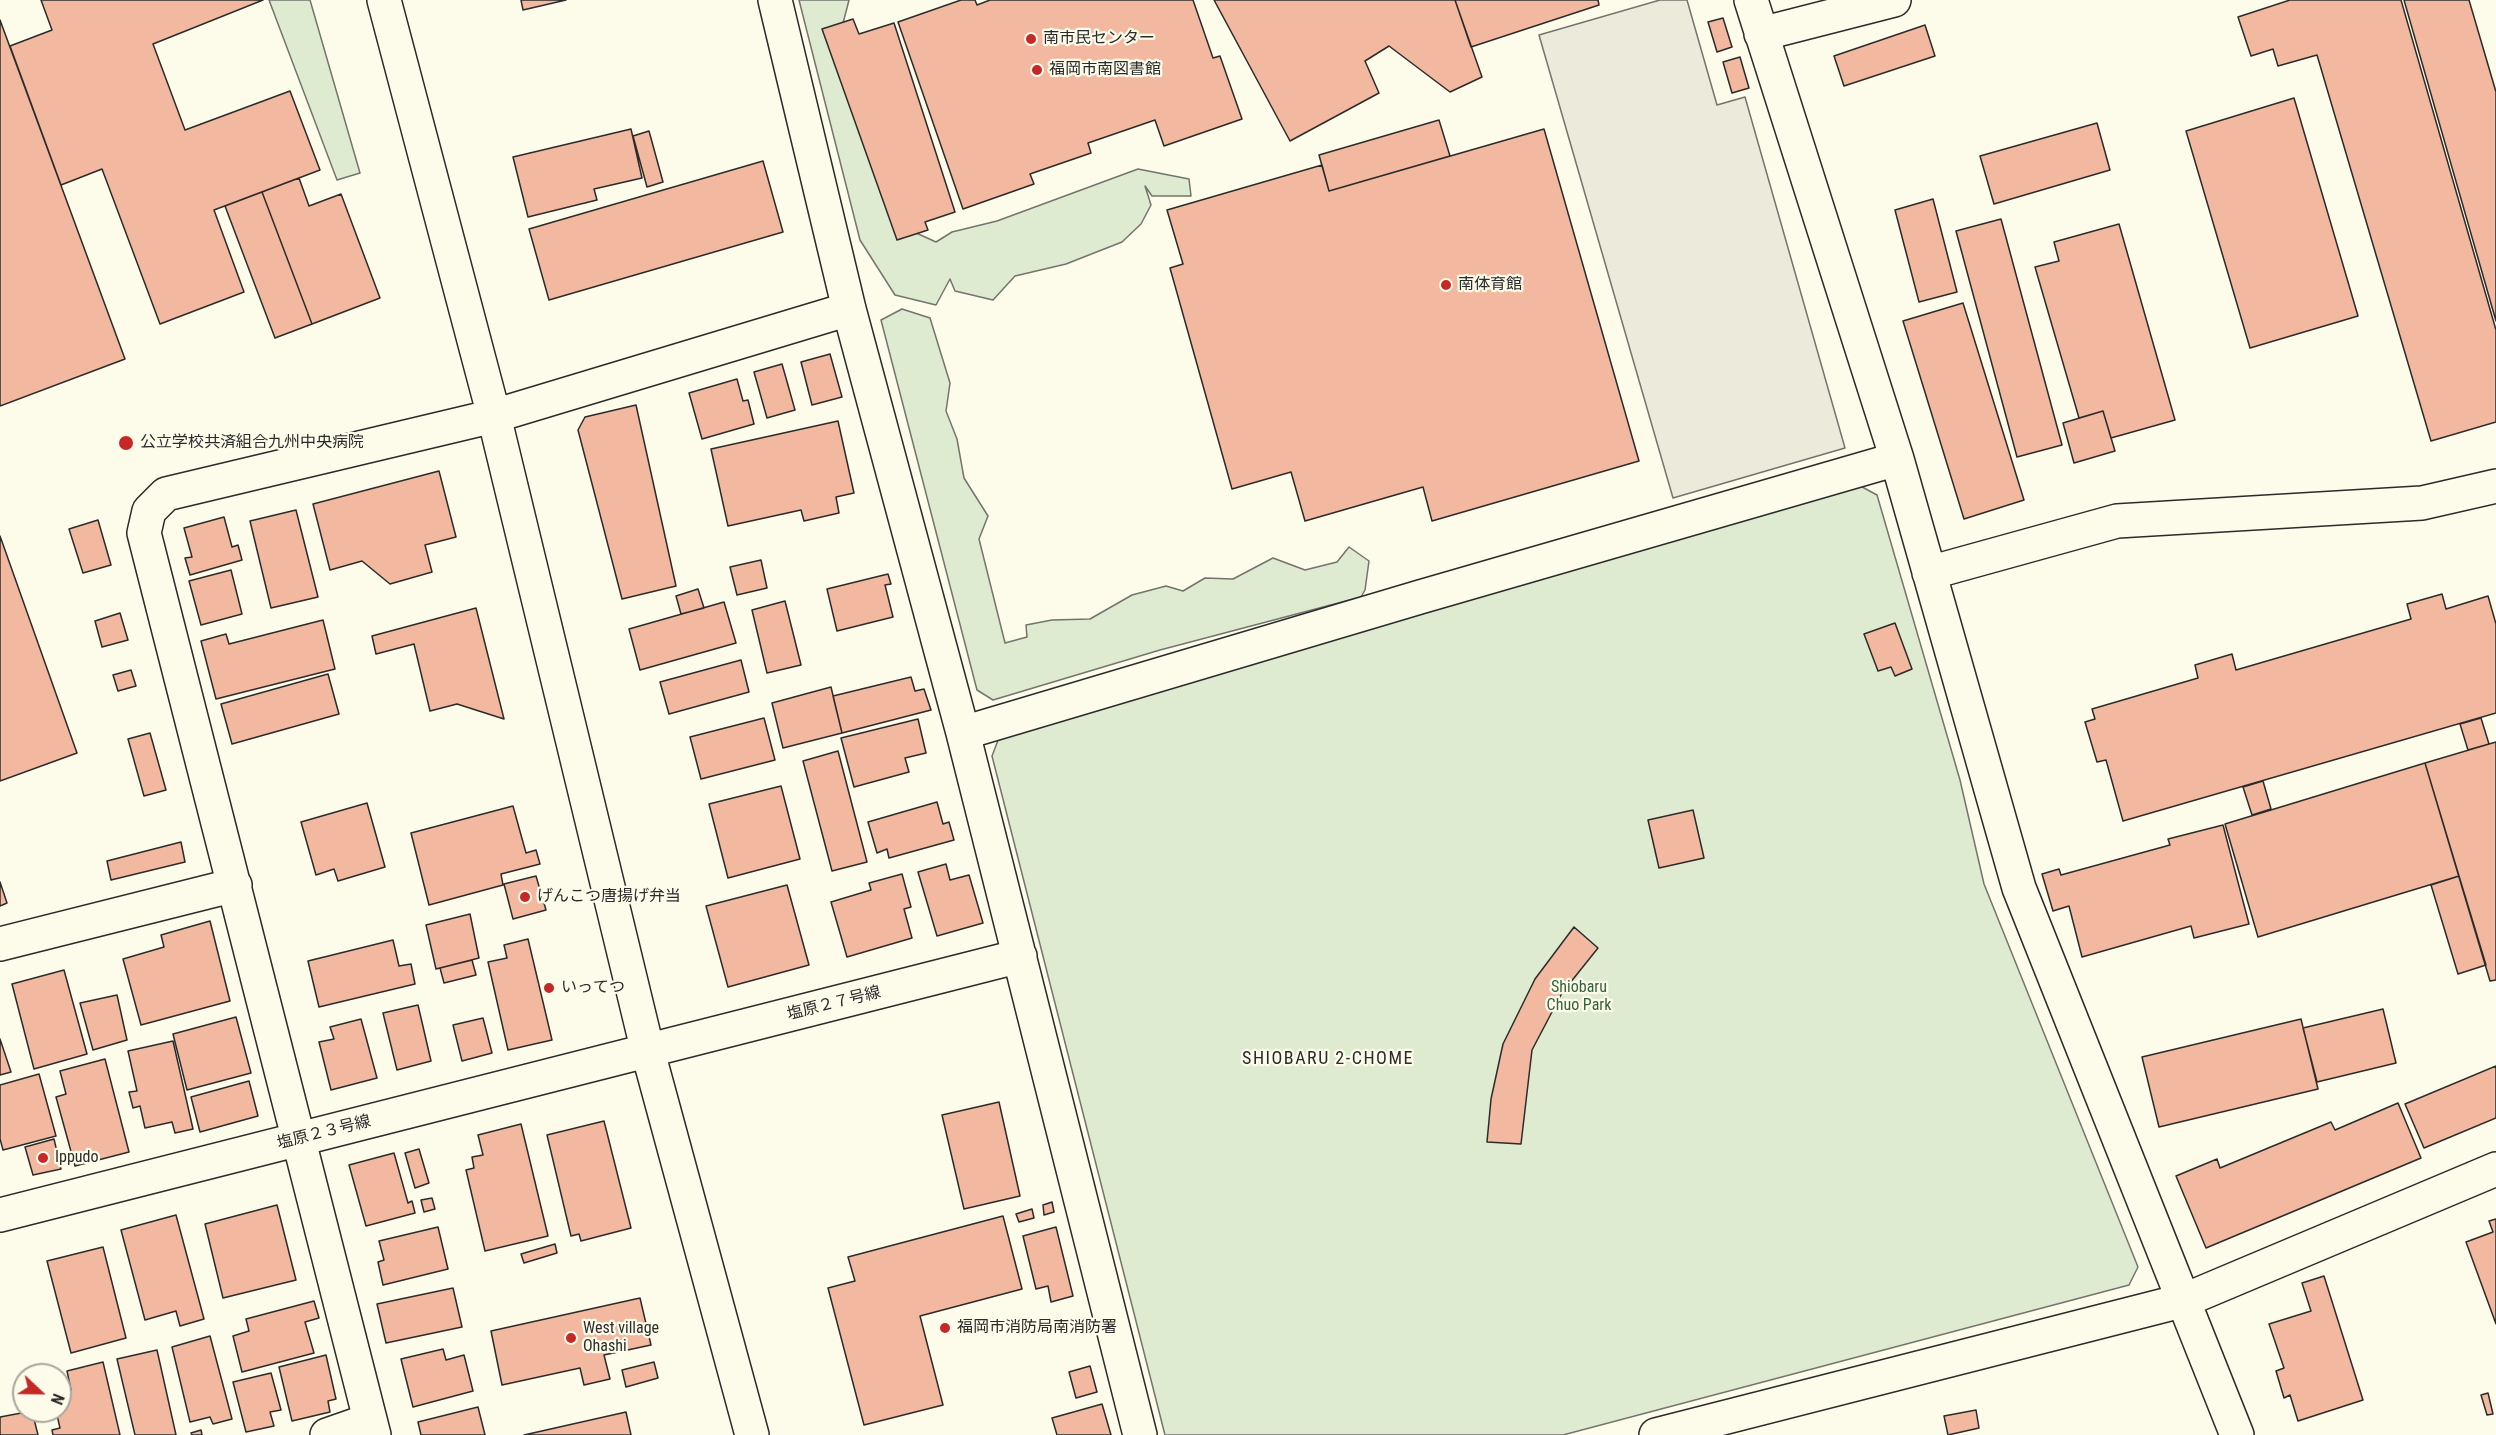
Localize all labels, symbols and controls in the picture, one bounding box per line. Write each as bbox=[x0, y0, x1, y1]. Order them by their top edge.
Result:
place label: 南市民センター bbox=[1043, 29, 1155, 49]
marker: 南市民センター bbox=[1024, 32, 1038, 46]
place label: 福岡市南図書館 bbox=[1049, 60, 1161, 80]
marker: 福岡市南図書館 bbox=[1030, 63, 1044, 77]
place label: 南体育館 bbox=[1458, 275, 1522, 295]
marker: 南体育館 bbox=[1439, 278, 1453, 292]
place label: 公立学校共済組合九州中央病院 bbox=[140, 433, 364, 453]
marker: 公立学校共済組合九州中央病院 bbox=[117, 434, 135, 452]
place label: げんこつ唐揚げ弁当 bbox=[537, 887, 681, 907]
marker: げんこつ唐揚げ弁当 bbox=[518, 890, 532, 904]
place label: いってつ bbox=[561, 978, 625, 998]
park label: Shiobaru Chuo Park bbox=[1547, 978, 1611, 1016]
marker: いってつ bbox=[542, 981, 556, 995]
street label: 塩原２７号線 bbox=[785, 983, 883, 1025]
district label: SHIOBARU 2-CHOME bbox=[1242, 1048, 1414, 1070]
street label: 塩原２３号線 bbox=[275, 1112, 373, 1154]
place label: Ippudo bbox=[55, 1148, 98, 1168]
marker: Ippudo bbox=[36, 1151, 50, 1165]
place label: 福岡市消防局南消防署 bbox=[957, 1318, 1117, 1338]
place label: West village Ohashi bbox=[583, 1319, 659, 1357]
marker: 福岡市消防局南消防署 bbox=[938, 1321, 952, 1335]
marker: West village Ohashi bbox=[564, 1331, 578, 1345]
north arrow bbox=[12, 1363, 72, 1423]
text: N bbox=[47, 1391, 68, 1407]

